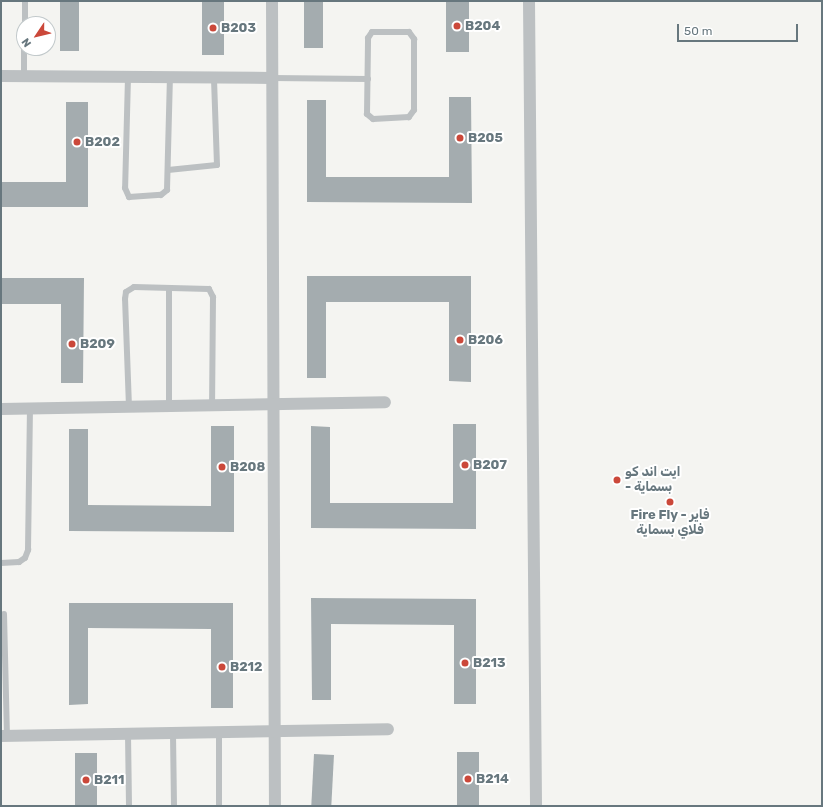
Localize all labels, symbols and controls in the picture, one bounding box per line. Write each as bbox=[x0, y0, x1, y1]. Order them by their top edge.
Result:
north arrow bbox=[16, 16, 56, 56]
scale bar bbox=[679, 16, 800, 42]
place label: B204 bbox=[465, 18, 500, 34]
place label: B203 bbox=[221, 20, 256, 36]
marker: B204 bbox=[452, 21, 462, 31]
marker: B203 bbox=[208, 23, 218, 33]
text: 50 m bbox=[684, 24, 712, 38]
text: N bbox=[19, 36, 34, 50]
place label: B205 bbox=[468, 130, 503, 146]
marker: B205 bbox=[455, 133, 465, 143]
place label: B202 bbox=[85, 134, 120, 150]
marker: B202 bbox=[72, 137, 82, 147]
place label: B206 bbox=[468, 332, 503, 348]
marker: B206 bbox=[455, 335, 465, 345]
place label: B209 bbox=[80, 336, 115, 352]
marker: B209 bbox=[67, 339, 77, 349]
place label: B207 bbox=[473, 457, 507, 473]
place label: B208 bbox=[230, 459, 265, 475]
marker: B207 bbox=[460, 460, 470, 470]
marker: B208 bbox=[217, 462, 227, 472]
place label: ايت اند كو - بسماية bbox=[625, 465, 681, 496]
marker: ايت اند كو - بسماية bbox=[612, 475, 622, 485]
marker: Fire Fly - فاير فلاي بسماية bbox=[665, 497, 675, 507]
place label: Fire Fly - فاير فلاي بسماية bbox=[630, 508, 710, 539]
place label: B213 bbox=[473, 655, 506, 671]
marker: B213 bbox=[460, 658, 470, 668]
place label: B212 bbox=[230, 659, 263, 675]
marker: B212 bbox=[217, 662, 227, 672]
place label: B214 bbox=[476, 771, 509, 787]
place label: B211 bbox=[94, 772, 125, 788]
marker: B214 bbox=[463, 774, 473, 784]
marker: B211 bbox=[81, 775, 91, 785]

